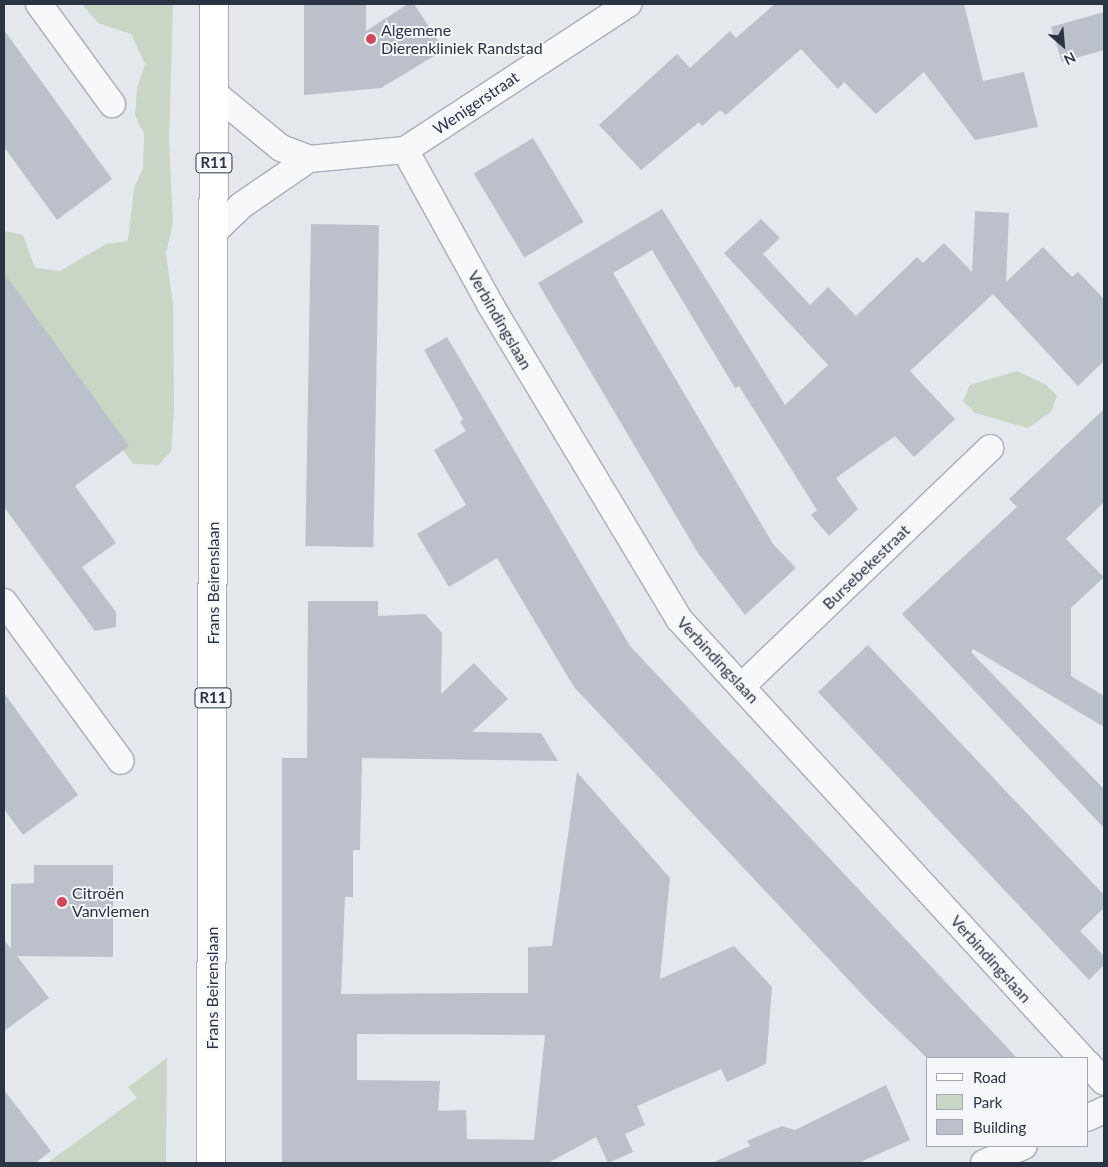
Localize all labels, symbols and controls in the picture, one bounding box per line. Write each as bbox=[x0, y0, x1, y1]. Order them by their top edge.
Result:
place label: Algemene Dierenkliniek Randstad bbox=[381, 20, 543, 58]
north arrow bbox=[1038, 20, 1088, 70]
marker: Algemene Dierenkliniek Randstad bbox=[365, 33, 377, 45]
text: N bbox=[1061, 49, 1079, 69]
street label: Wenigerstraat bbox=[430, 67, 522, 139]
road number: R11 bbox=[195, 150, 233, 176]
street label: Verbindingslaan bbox=[464, 267, 536, 373]
street label: Bursebekestraat bbox=[818, 521, 914, 613]
street label: Frans Beirenslaan bbox=[203, 522, 223, 644]
street label: Verbindingslaan bbox=[673, 613, 763, 707]
road number: R11 bbox=[194, 686, 232, 710]
place label: Citroën Vanvlemen bbox=[72, 883, 149, 921]
marker: Citroën Vanvlemen bbox=[56, 896, 68, 908]
street label: Verbindingslaan bbox=[947, 911, 1035, 1007]
street label: Frans Beirenslaan bbox=[202, 927, 222, 1049]
legend bbox=[926, 1057, 1088, 1147]
text: Road bbox=[973, 1068, 1006, 1086]
text: Park bbox=[973, 1093, 1002, 1111]
text: Building bbox=[973, 1118, 1026, 1136]

